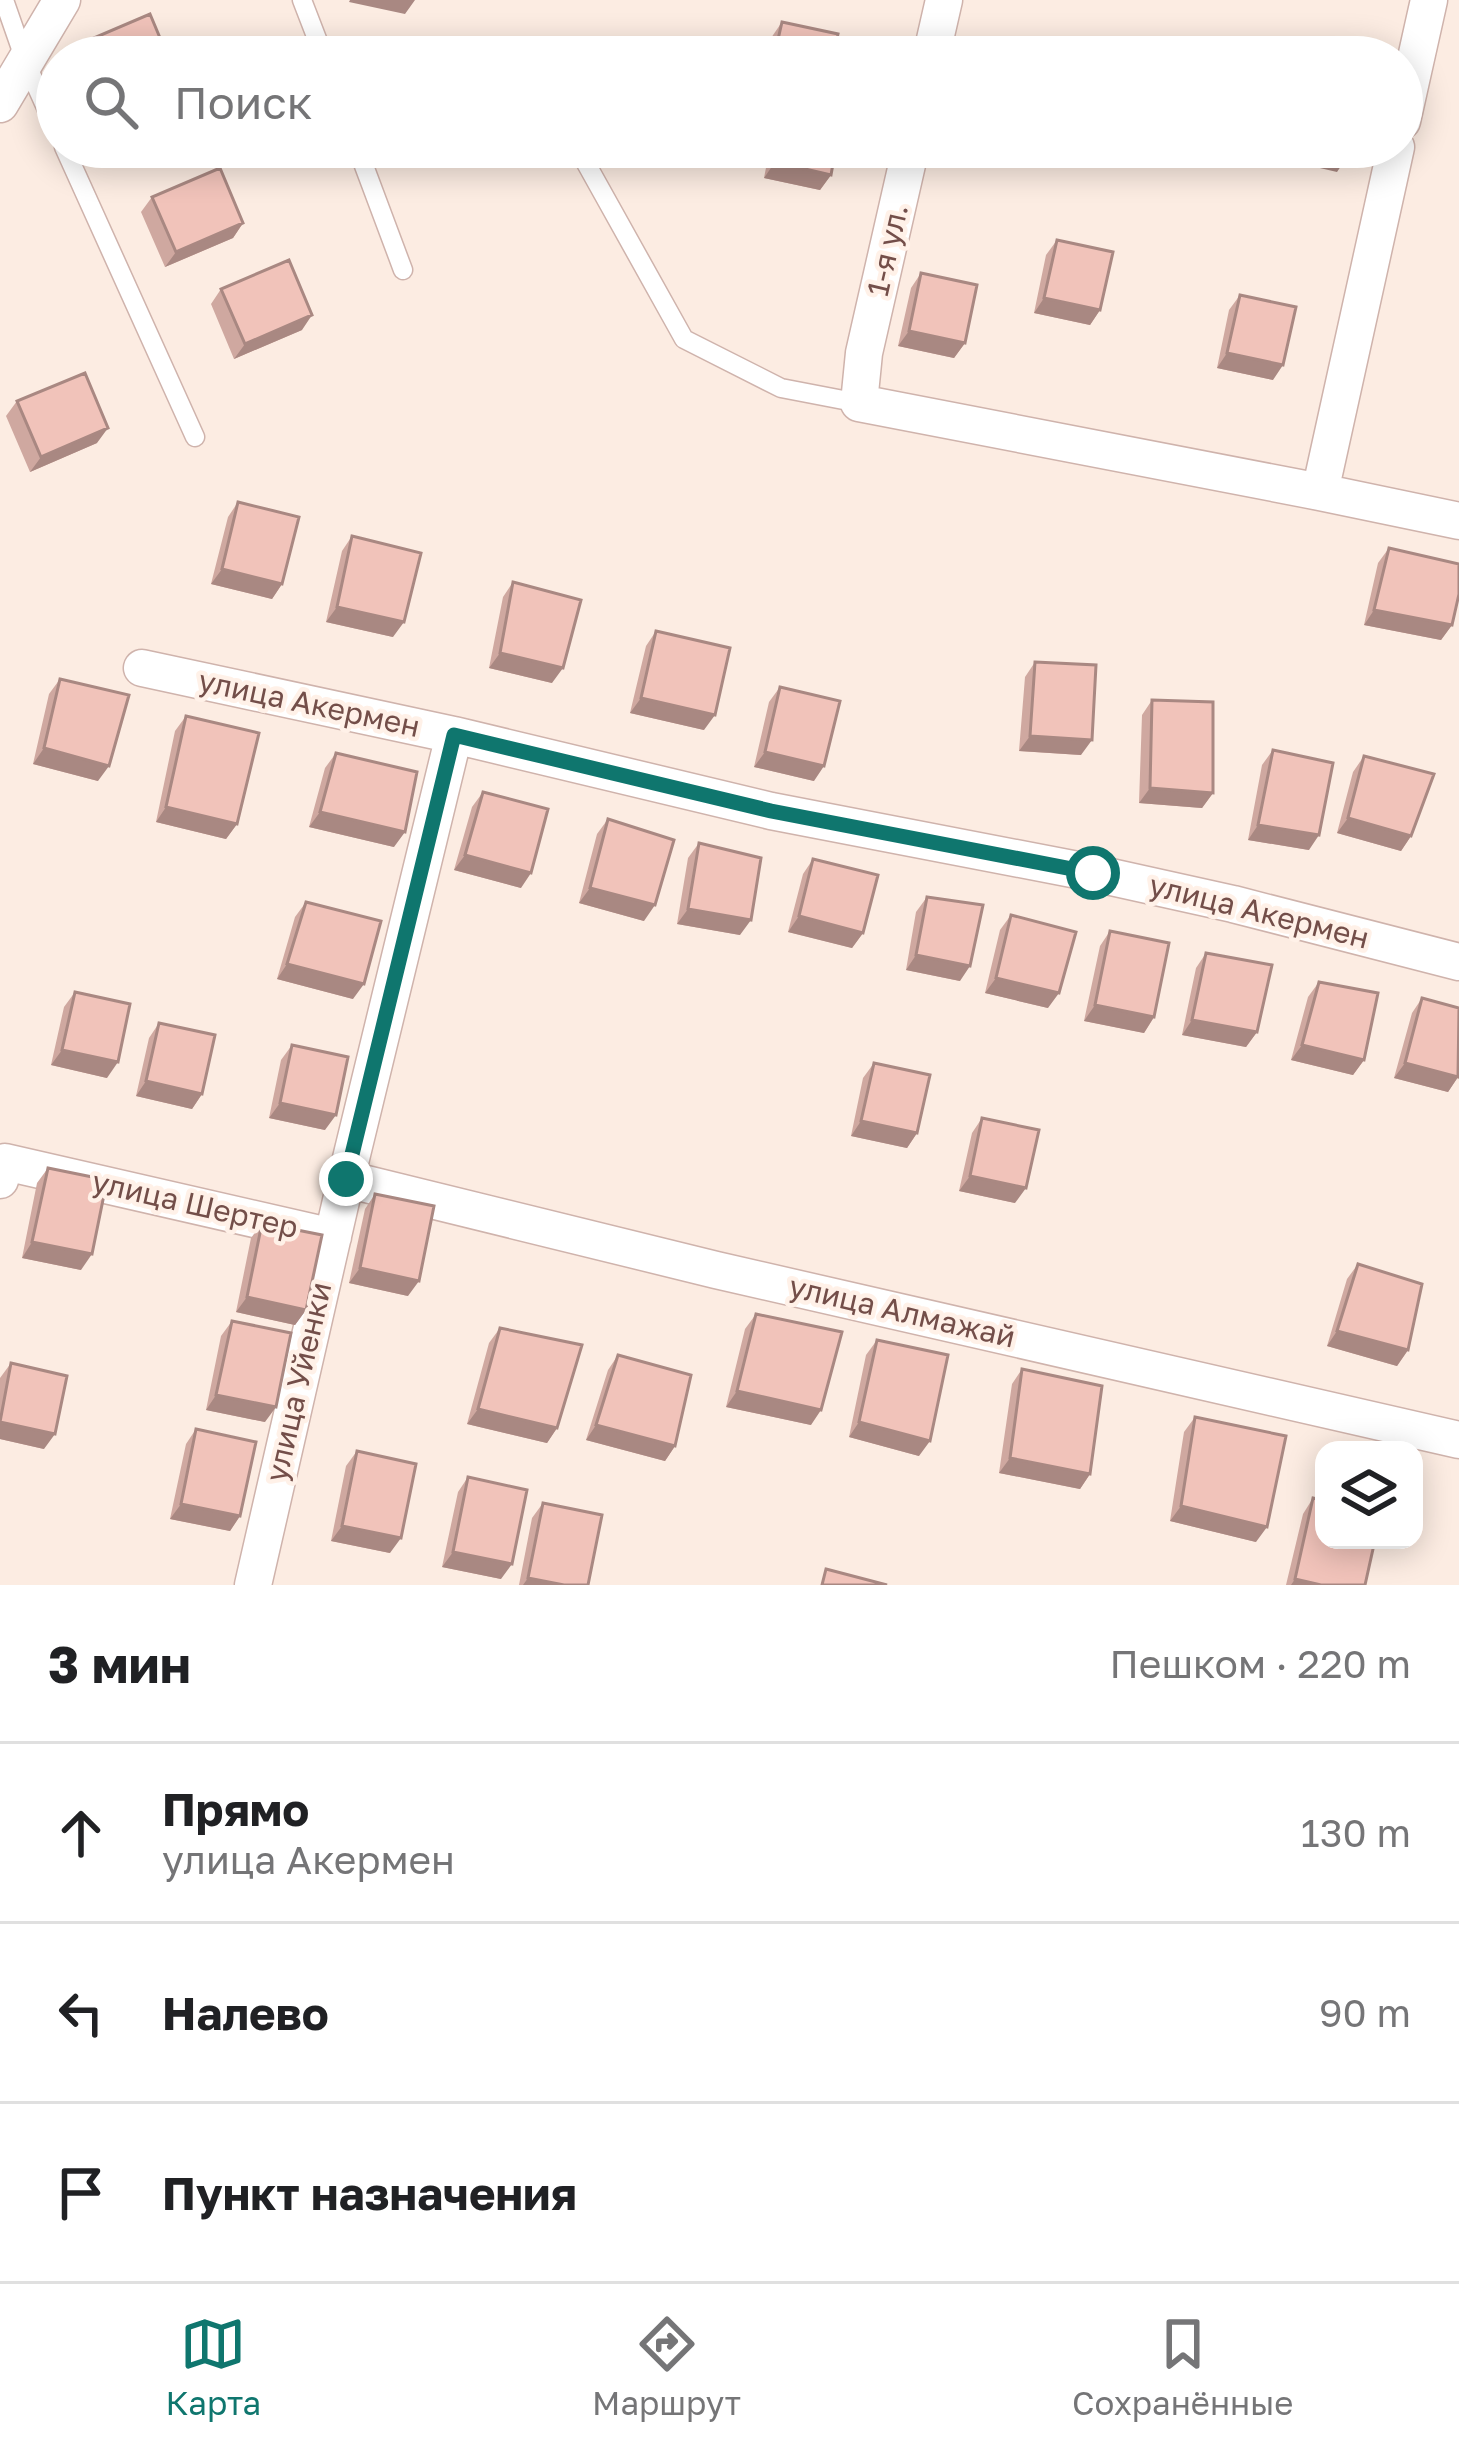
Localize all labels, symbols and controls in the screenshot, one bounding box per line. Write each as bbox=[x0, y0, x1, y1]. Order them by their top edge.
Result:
search box bbox=[36, 36, 1423, 168]
icon: search bbox=[78, 69, 144, 135]
text: Поиск bbox=[174, 75, 313, 129]
street label: 1-я ул. bbox=[859, 200, 915, 299]
street label: улица Акермен bbox=[195, 662, 423, 744]
route start bbox=[1066, 846, 1120, 900]
street label: улица Акермен bbox=[1146, 866, 1373, 956]
route end bbox=[319, 1152, 373, 1206]
street label: улица Шертер bbox=[89, 1163, 302, 1245]
street label: улица Алмажай bbox=[786, 1267, 1019, 1355]
street label: улица Уйенки bbox=[258, 1278, 338, 1485]
map controls bbox=[1315, 1441, 1423, 1549]
button: layers bbox=[1315, 1441, 1423, 1549]
text: 3 мин bbox=[48, 1633, 191, 1694]
text: Пешком · 220 m bbox=[1110, 1640, 1411, 1687]
text: Прямо bbox=[162, 1782, 309, 1836]
icon: ahead bbox=[48, 1800, 114, 1866]
text: 130 m bbox=[1301, 1809, 1411, 1856]
text: улица Акермен bbox=[162, 1836, 455, 1883]
icon: left bbox=[48, 1980, 114, 2046]
text: Налево bbox=[162, 1986, 329, 2040]
text: 90 m bbox=[1319, 1989, 1411, 2036]
icon: arrive bbox=[48, 2160, 114, 2226]
text: Пункт назначения bbox=[162, 2166, 577, 2220]
tab: Карта bbox=[166, 2311, 261, 2422]
tab: Маршрут bbox=[592, 2311, 741, 2422]
tab: Сохранённые bbox=[1072, 2311, 1293, 2422]

